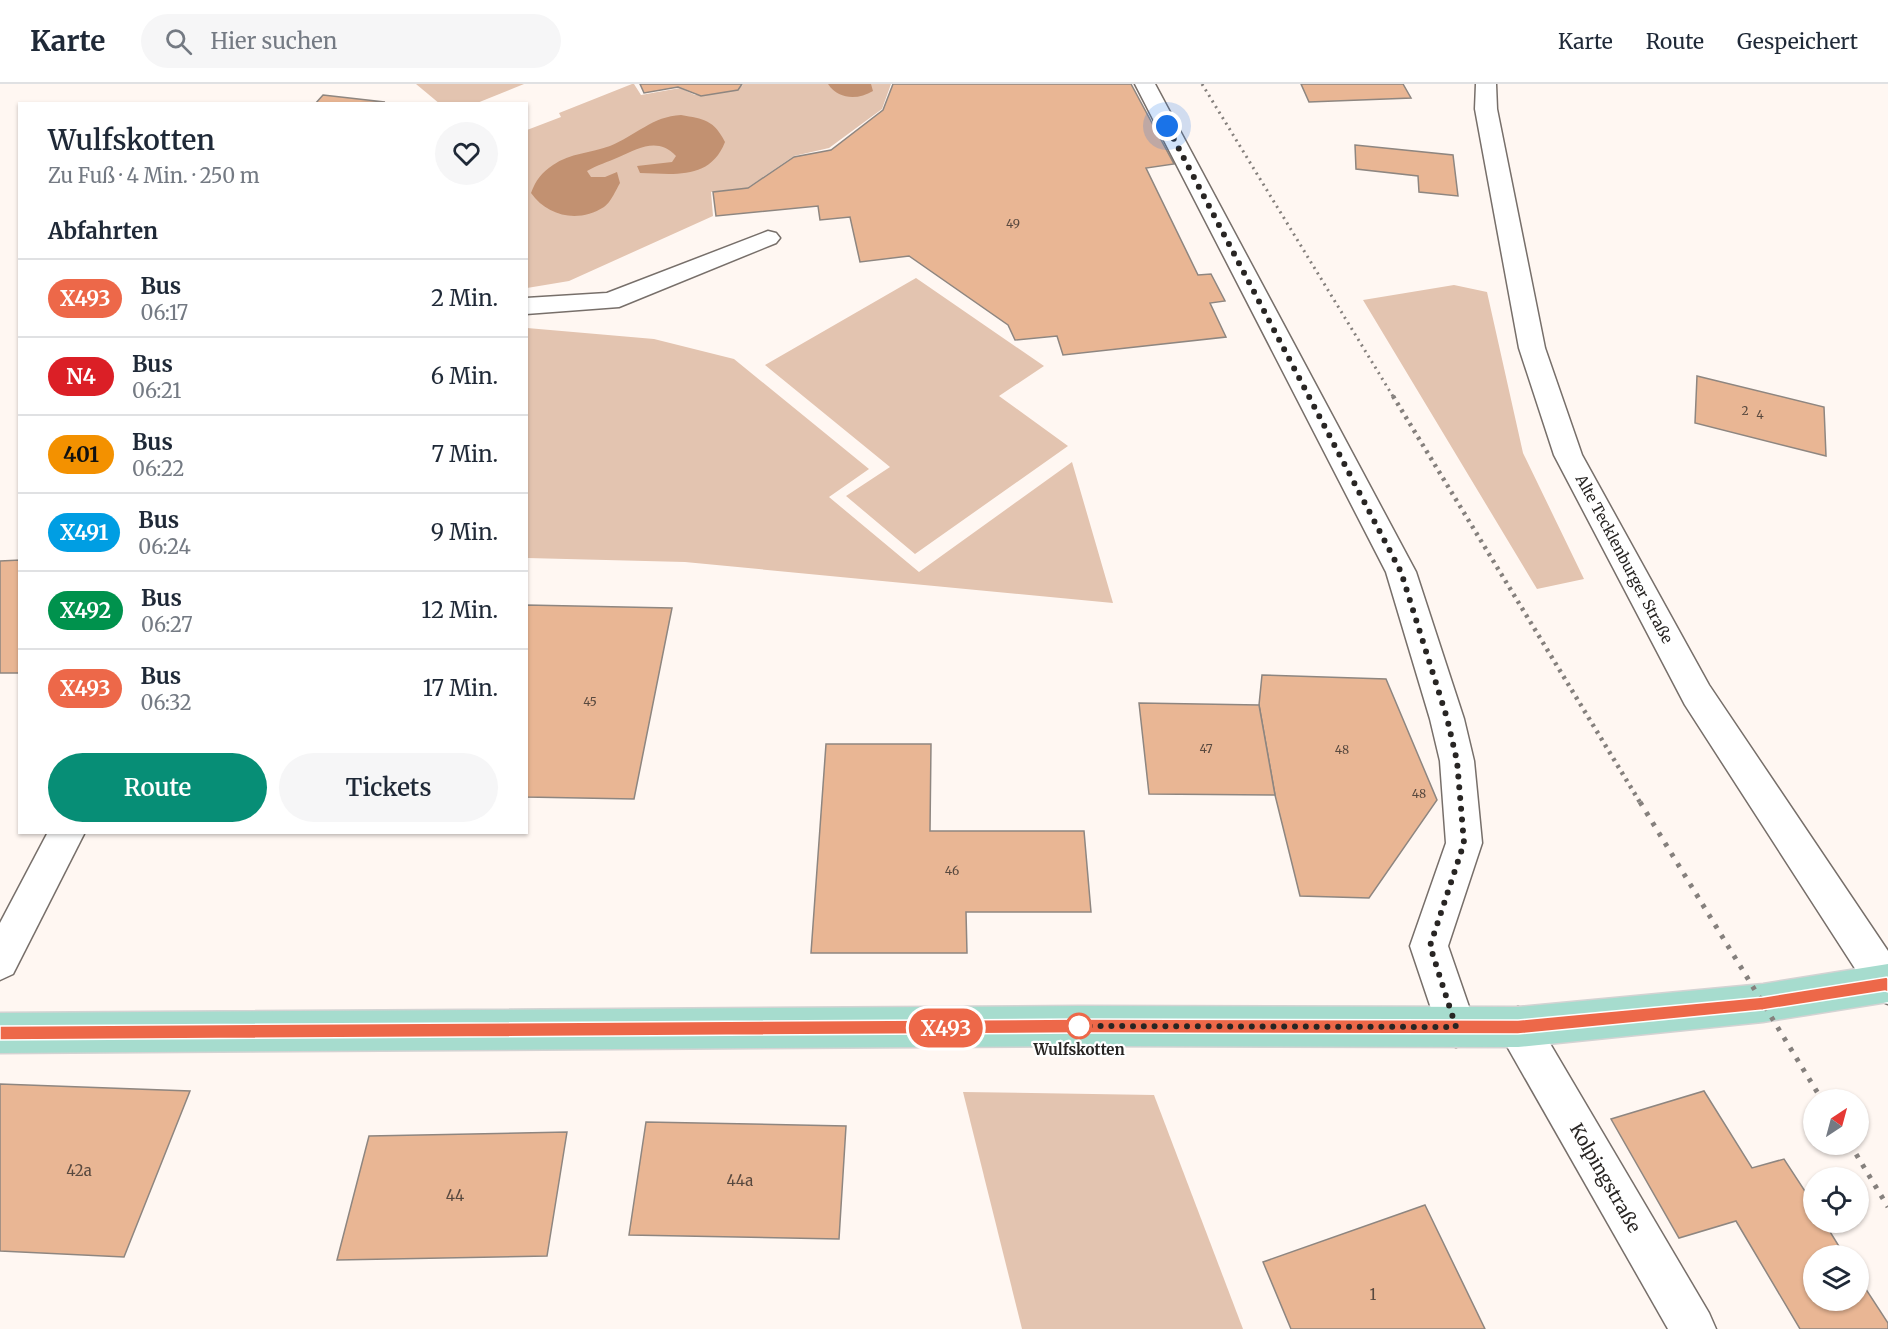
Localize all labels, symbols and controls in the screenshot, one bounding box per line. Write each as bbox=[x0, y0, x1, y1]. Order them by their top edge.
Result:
search box bbox=[141, 14, 561, 68]
text: Karte bbox=[30, 23, 105, 59]
icon: search bbox=[162, 25, 195, 58]
text: Hier suchen bbox=[210, 27, 337, 55]
text: Karte bbox=[1558, 28, 1613, 55]
text: Route bbox=[1646, 28, 1704, 55]
text: Gespeichert bbox=[1737, 28, 1858, 55]
your location bbox=[1152, 111, 1182, 141]
text: Wulfskotten bbox=[48, 122, 215, 158]
button: heart bbox=[435, 122, 498, 185]
text: Zu Fuß · 4 Min. · 250 m bbox=[48, 163, 260, 188]
house number: 49 bbox=[1006, 216, 1020, 231]
text: Abfahrten bbox=[48, 217, 158, 245]
text: Bus bbox=[140, 272, 181, 300]
text: 2 Min. bbox=[431, 284, 498, 312]
text: X493 bbox=[60, 285, 110, 312]
text: 06:17 bbox=[140, 300, 188, 325]
text: Bus bbox=[132, 350, 173, 378]
text: 6 Min. bbox=[431, 362, 498, 390]
text: N4 bbox=[66, 363, 96, 390]
text: 06:21 bbox=[132, 378, 181, 403]
house number: 2 bbox=[1741, 403, 1749, 418]
house number: 4 bbox=[1756, 407, 1764, 422]
text: Bus bbox=[132, 428, 173, 456]
text: 7 Min. bbox=[432, 440, 498, 468]
text: 401 bbox=[63, 441, 99, 468]
text: 06:22 bbox=[132, 456, 184, 481]
street label: Alte Tecklenburger Straße bbox=[1571, 470, 1677, 647]
text: Bus bbox=[138, 506, 179, 534]
text: 9 Min. bbox=[431, 518, 498, 546]
text: X491 bbox=[60, 519, 108, 546]
text: 06:24 bbox=[138, 534, 191, 559]
text: Bus bbox=[141, 584, 182, 612]
text: 12 Min. bbox=[421, 596, 498, 624]
text: X492 bbox=[60, 597, 111, 624]
text: 06:27 bbox=[141, 612, 193, 637]
text: Bus bbox=[140, 662, 181, 690]
text: 17 Min. bbox=[423, 674, 498, 702]
text: X493 bbox=[60, 675, 110, 702]
text: 06:32 bbox=[140, 690, 192, 715]
house number: 45 bbox=[583, 694, 597, 709]
house number: 47 bbox=[1199, 741, 1213, 756]
house number: 48 bbox=[1335, 742, 1349, 757]
button: Route bbox=[48, 753, 267, 822]
button: Tickets bbox=[279, 753, 498, 822]
house number: 48 bbox=[1412, 786, 1426, 801]
house number: 46 bbox=[945, 863, 959, 878]
line badge: X493 bbox=[904, 1008, 988, 1048]
marker: Wulfskotten bbox=[1066, 1013, 1092, 1039]
text: X493 bbox=[921, 1015, 971, 1042]
place label: Wulfskotten bbox=[1032, 1040, 1125, 1059]
north arrow bbox=[1803, 1089, 1869, 1155]
map controls bbox=[1803, 1089, 1869, 1311]
street label: Kolpingstraße bbox=[1565, 1119, 1646, 1237]
house number: 42a bbox=[66, 1161, 92, 1180]
button: locate bbox=[1803, 1167, 1869, 1233]
house number: 44a bbox=[727, 1171, 753, 1190]
house number: 44 bbox=[446, 1186, 464, 1205]
button: layers bbox=[1803, 1245, 1869, 1311]
house number: 1 bbox=[1370, 1285, 1377, 1304]

